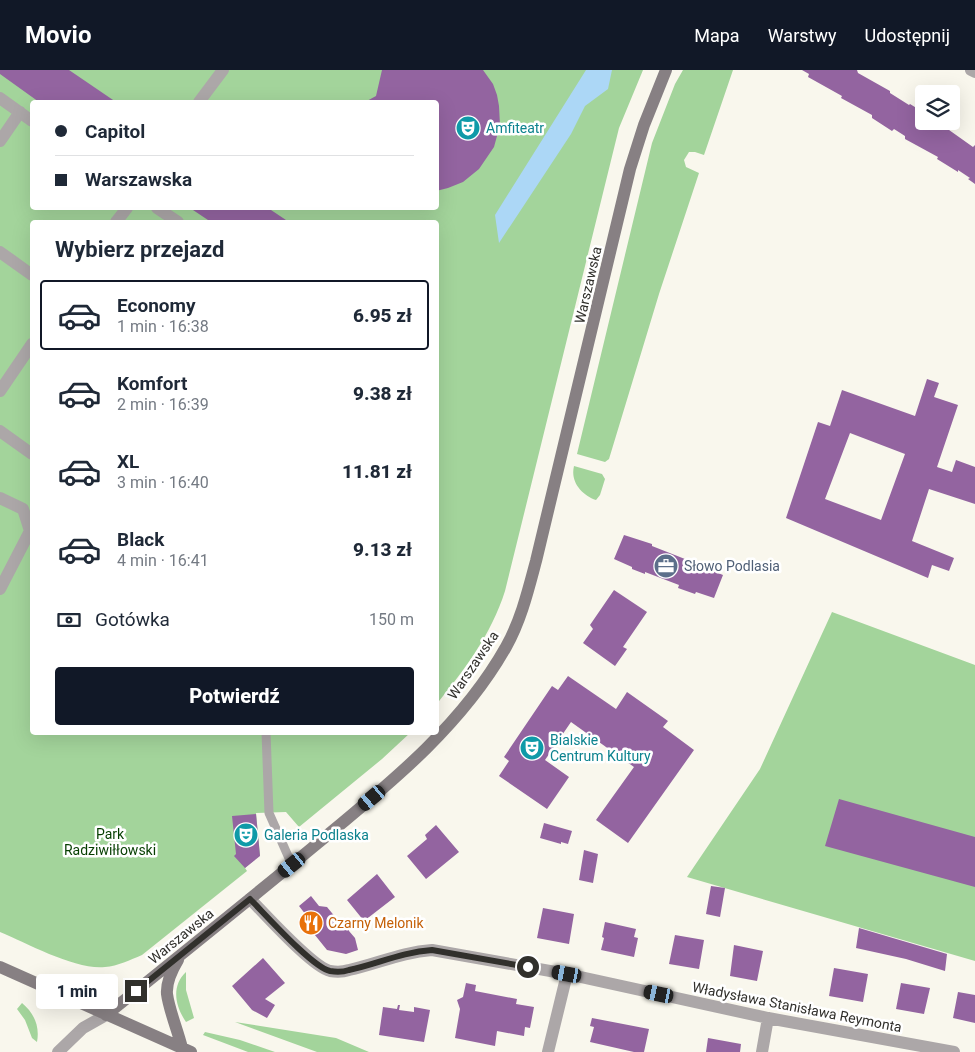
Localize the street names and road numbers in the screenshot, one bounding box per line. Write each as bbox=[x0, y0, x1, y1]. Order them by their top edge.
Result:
street label: Warszawska bbox=[571, 245, 605, 325]
street label: Warszawska bbox=[444, 628, 502, 702]
street label: Warszawska bbox=[145, 905, 217, 967]
street label: Władysława Stanisława Reymonta bbox=[691, 979, 903, 1035]

